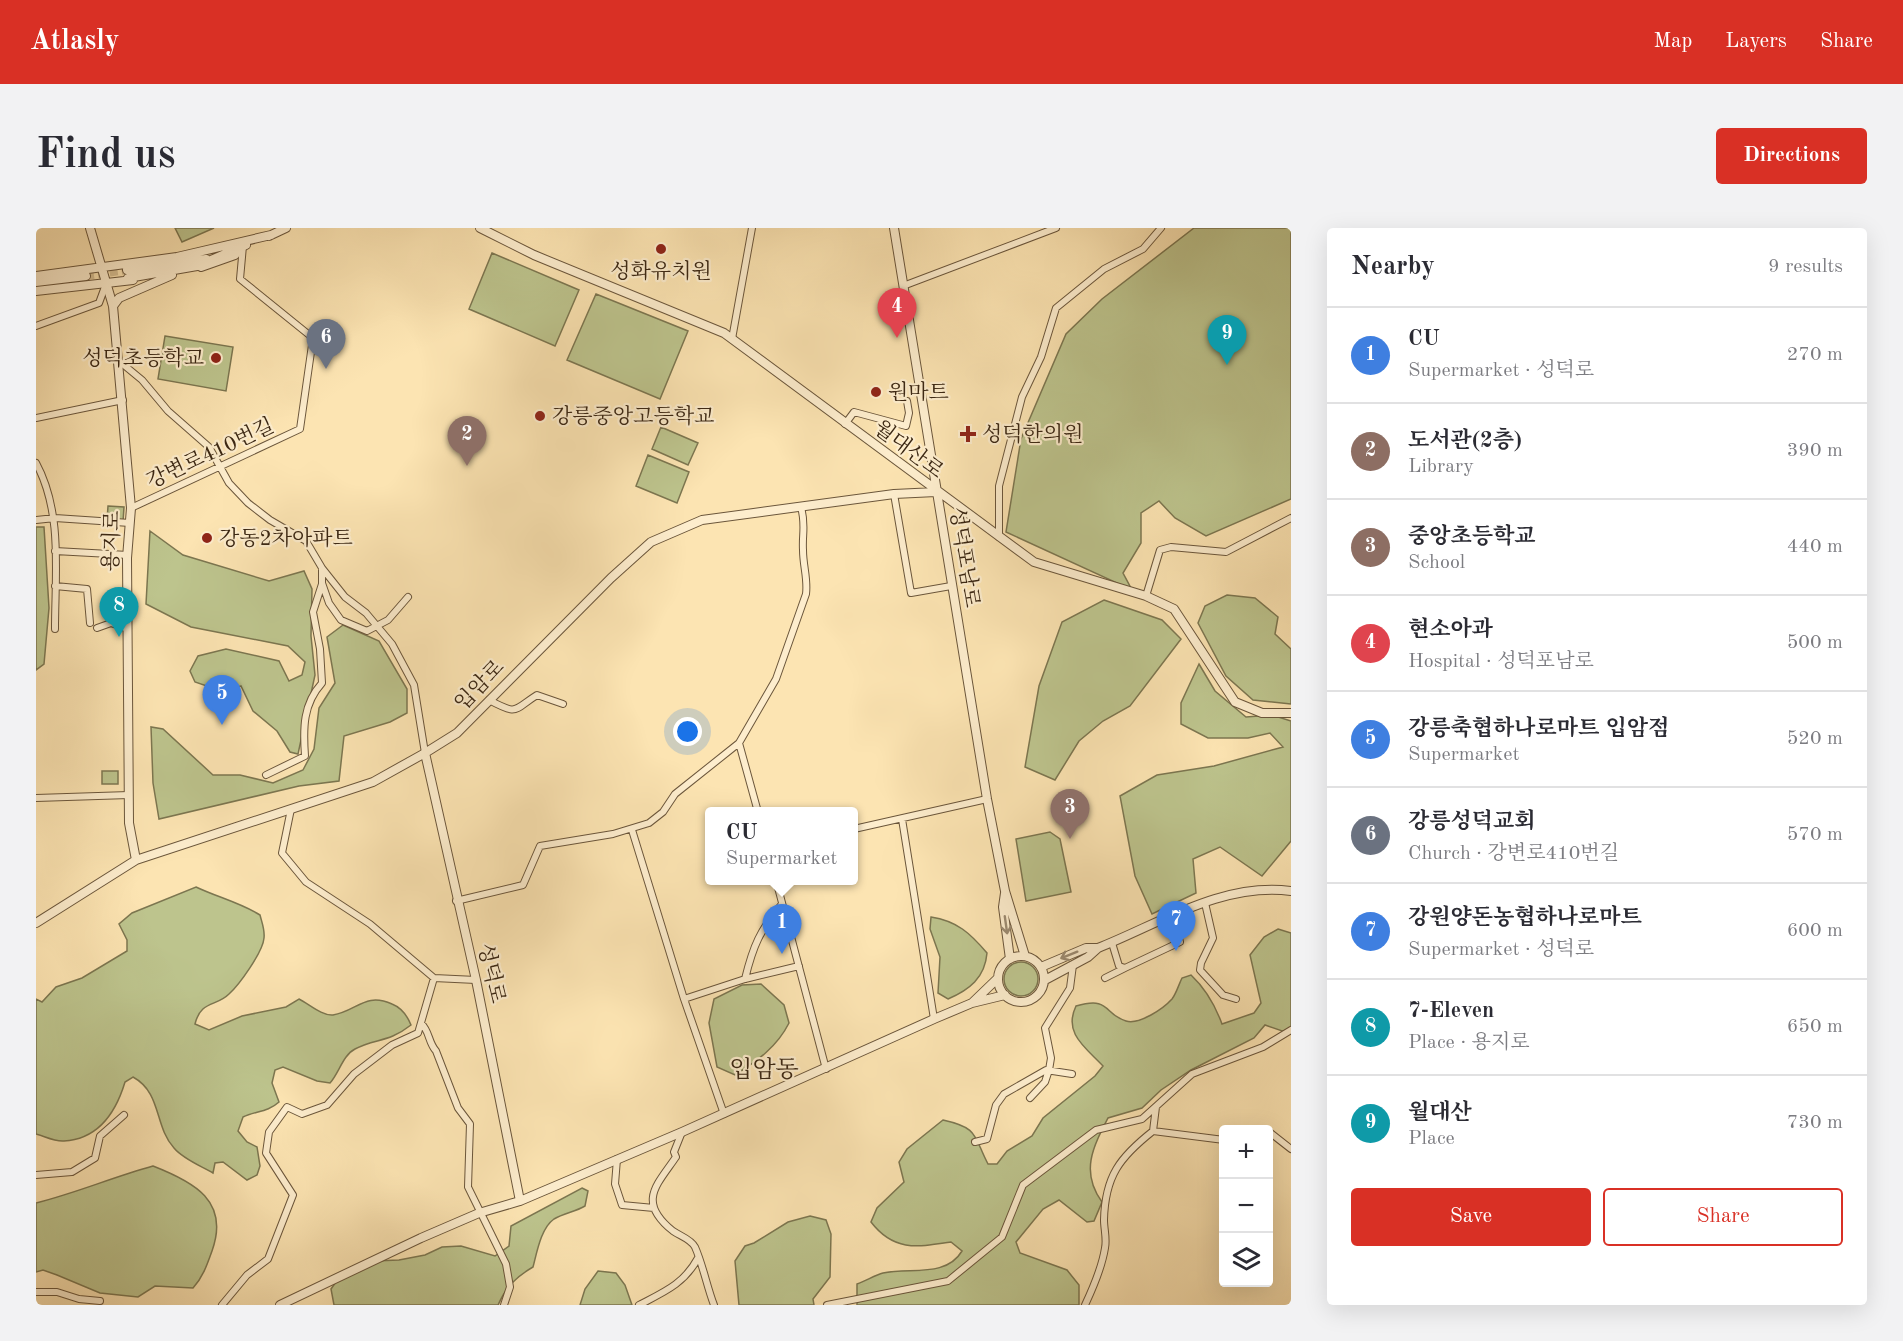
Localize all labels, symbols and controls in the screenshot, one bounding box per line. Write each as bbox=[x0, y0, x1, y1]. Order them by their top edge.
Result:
text: Atlasly bbox=[30, 28, 120, 56]
text: Map bbox=[1653, 31, 1692, 52]
text: Layers bbox=[1725, 31, 1787, 52]
text: Share bbox=[1820, 31, 1873, 52]
button: Directions bbox=[1716, 128, 1867, 184]
text: Find us bbox=[36, 135, 175, 177]
marker: 성화유치원 bbox=[654, 242, 668, 256]
text: Nearby bbox=[1351, 254, 1435, 280]
text: 9 results bbox=[1768, 257, 1843, 277]
place label: 성화유치원 bbox=[610, 260, 712, 283]
pin: 4 bbox=[878, 288, 916, 338]
pin: 9 bbox=[1208, 316, 1246, 365]
pin: 6 bbox=[306, 320, 346, 369]
text: CU bbox=[1408, 328, 1440, 350]
text: 1 bbox=[1365, 345, 1376, 365]
text: 270 m bbox=[1787, 345, 1843, 365]
place label: 성덕초등학교 bbox=[82, 347, 204, 370]
marker: 성덕초등학교 bbox=[209, 351, 223, 365]
text: Supermarket · 성덕로 bbox=[1408, 361, 1594, 381]
place label: 원마트 bbox=[888, 381, 949, 404]
marker: 원마트 bbox=[869, 385, 883, 399]
place label: 강릉중앙고등학교 bbox=[552, 405, 714, 428]
marker: 강릉중앙고등학교 bbox=[533, 409, 547, 423]
street label: 강변로410번길 bbox=[143, 414, 278, 493]
pin: 2 bbox=[448, 416, 486, 466]
street label: 월대산로 bbox=[869, 416, 948, 483]
place label: 성덕한의원 bbox=[982, 423, 1083, 446]
marker: 성덕한의원 bbox=[959, 425, 977, 443]
text: 도서관(2층) bbox=[1408, 430, 1522, 452]
text: 2 bbox=[1365, 441, 1376, 461]
text: 390 m bbox=[1787, 441, 1843, 461]
text: Library bbox=[1408, 457, 1474, 477]
street label: 성덕포남로 bbox=[945, 505, 984, 609]
street label: 용지로 bbox=[99, 510, 124, 572]
text: 중앙초등학교 bbox=[1408, 526, 1536, 548]
place label: 강동2차아파트 bbox=[219, 527, 353, 550]
marker: 강동2차아파트 bbox=[200, 531, 214, 545]
text: 3 bbox=[1365, 537, 1376, 557]
text: 440 m bbox=[1787, 537, 1843, 557]
text: School bbox=[1408, 553, 1465, 573]
pin: 8 bbox=[100, 588, 139, 637]
text: 현소아과 bbox=[1408, 619, 1493, 641]
text: 4 bbox=[1365, 633, 1376, 653]
text: 500 m bbox=[1787, 633, 1843, 653]
text: Hospital · 성덕포남로 bbox=[1408, 652, 1594, 672]
street label: 입암로 bbox=[450, 655, 509, 715]
pin: 5 bbox=[202, 676, 242, 725]
your location bbox=[673, 717, 702, 746]
text: 강릉축협하나로마트 입암점 bbox=[1408, 718, 1669, 740]
text: 5 bbox=[1365, 729, 1376, 749]
text: 520 m bbox=[1787, 729, 1843, 749]
text: Supermarket bbox=[1408, 745, 1519, 765]
pin: 3 bbox=[1050, 790, 1090, 839]
popup bbox=[705, 807, 858, 885]
text: 강릉성덕교회 bbox=[1408, 811, 1536, 833]
text: CU bbox=[726, 822, 758, 844]
text: 6 bbox=[1365, 825, 1376, 845]
text: 570 m bbox=[1787, 825, 1843, 845]
text: Church · 강변로410번길 bbox=[1408, 844, 1619, 864]
text: Supermarket bbox=[726, 849, 837, 869]
pin: 7 bbox=[1156, 902, 1196, 951]
pin: 1 bbox=[762, 904, 802, 954]
text: 강원양돈농협하나로마트 bbox=[1408, 907, 1642, 929]
one-way arrow bbox=[1000, 914, 1011, 934]
text: 7 bbox=[1365, 921, 1376, 941]
text: 600 m bbox=[1787, 921, 1843, 941]
text: Supermarket · 성덕로 bbox=[1408, 940, 1594, 960]
street label: 성덕로 bbox=[473, 941, 510, 1005]
one-way arrow bbox=[1060, 950, 1079, 961]
text: 7-Eleven bbox=[1408, 1000, 1494, 1022]
text: 8 bbox=[1365, 1017, 1376, 1037]
text: 650 m bbox=[1787, 1017, 1843, 1037]
text: Place · 용지로 bbox=[1408, 1033, 1530, 1053]
district label: 입암동 bbox=[729, 1057, 799, 1083]
text: 월대산 bbox=[1408, 1102, 1472, 1124]
text: 9 bbox=[1365, 1113, 1376, 1133]
text: 730 m bbox=[1787, 1113, 1843, 1133]
map controls bbox=[1219, 1125, 1273, 1287]
button: + bbox=[1219, 1125, 1273, 1179]
text: Place bbox=[1408, 1129, 1455, 1149]
button: − bbox=[1219, 1179, 1273, 1233]
button: Save bbox=[1351, 1188, 1591, 1246]
button: Share bbox=[1603, 1188, 1843, 1246]
button: layers bbox=[1219, 1233, 1273, 1287]

